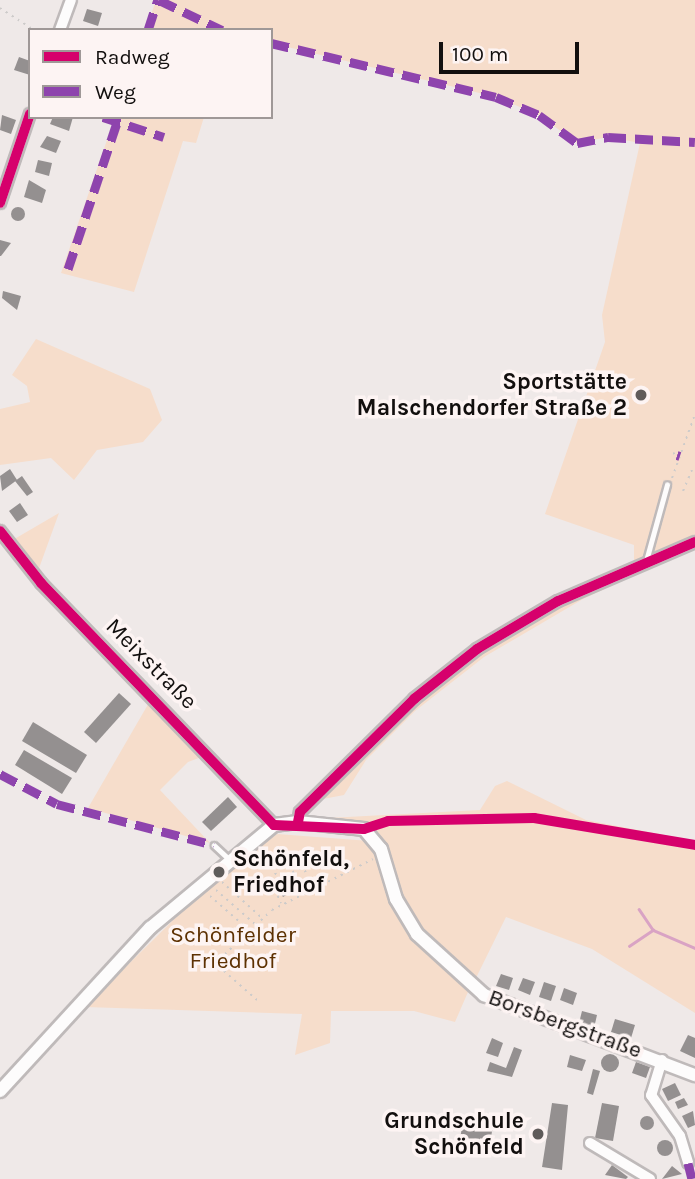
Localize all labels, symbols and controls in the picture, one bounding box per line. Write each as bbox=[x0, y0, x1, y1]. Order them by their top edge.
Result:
legend bbox=[28, 28, 273, 119]
scale bar bbox=[443, 28, 583, 72]
text: 100 m bbox=[452, 42, 509, 66]
text: Radweg bbox=[95, 45, 170, 69]
text: Weg bbox=[95, 80, 136, 104]
place label: Sportstätte Malschendorfer Straße 2 bbox=[357, 368, 627, 422]
marker: Sportstätte Malschendorfer Straße 2 bbox=[633, 387, 649, 403]
street label: Meixstraße bbox=[100, 613, 202, 715]
place label: Schönfeld, Friedhof bbox=[233, 845, 349, 899]
marker: Schönfeld, Friedhof bbox=[211, 864, 227, 880]
park label: Schönfelder Friedhof bbox=[170, 921, 296, 975]
street label: Borsbergstraße bbox=[485, 983, 645, 1065]
place label: Grundschule Schönfeld bbox=[384, 1107, 524, 1161]
marker: Grundschule Schönfeld bbox=[530, 1126, 546, 1142]

